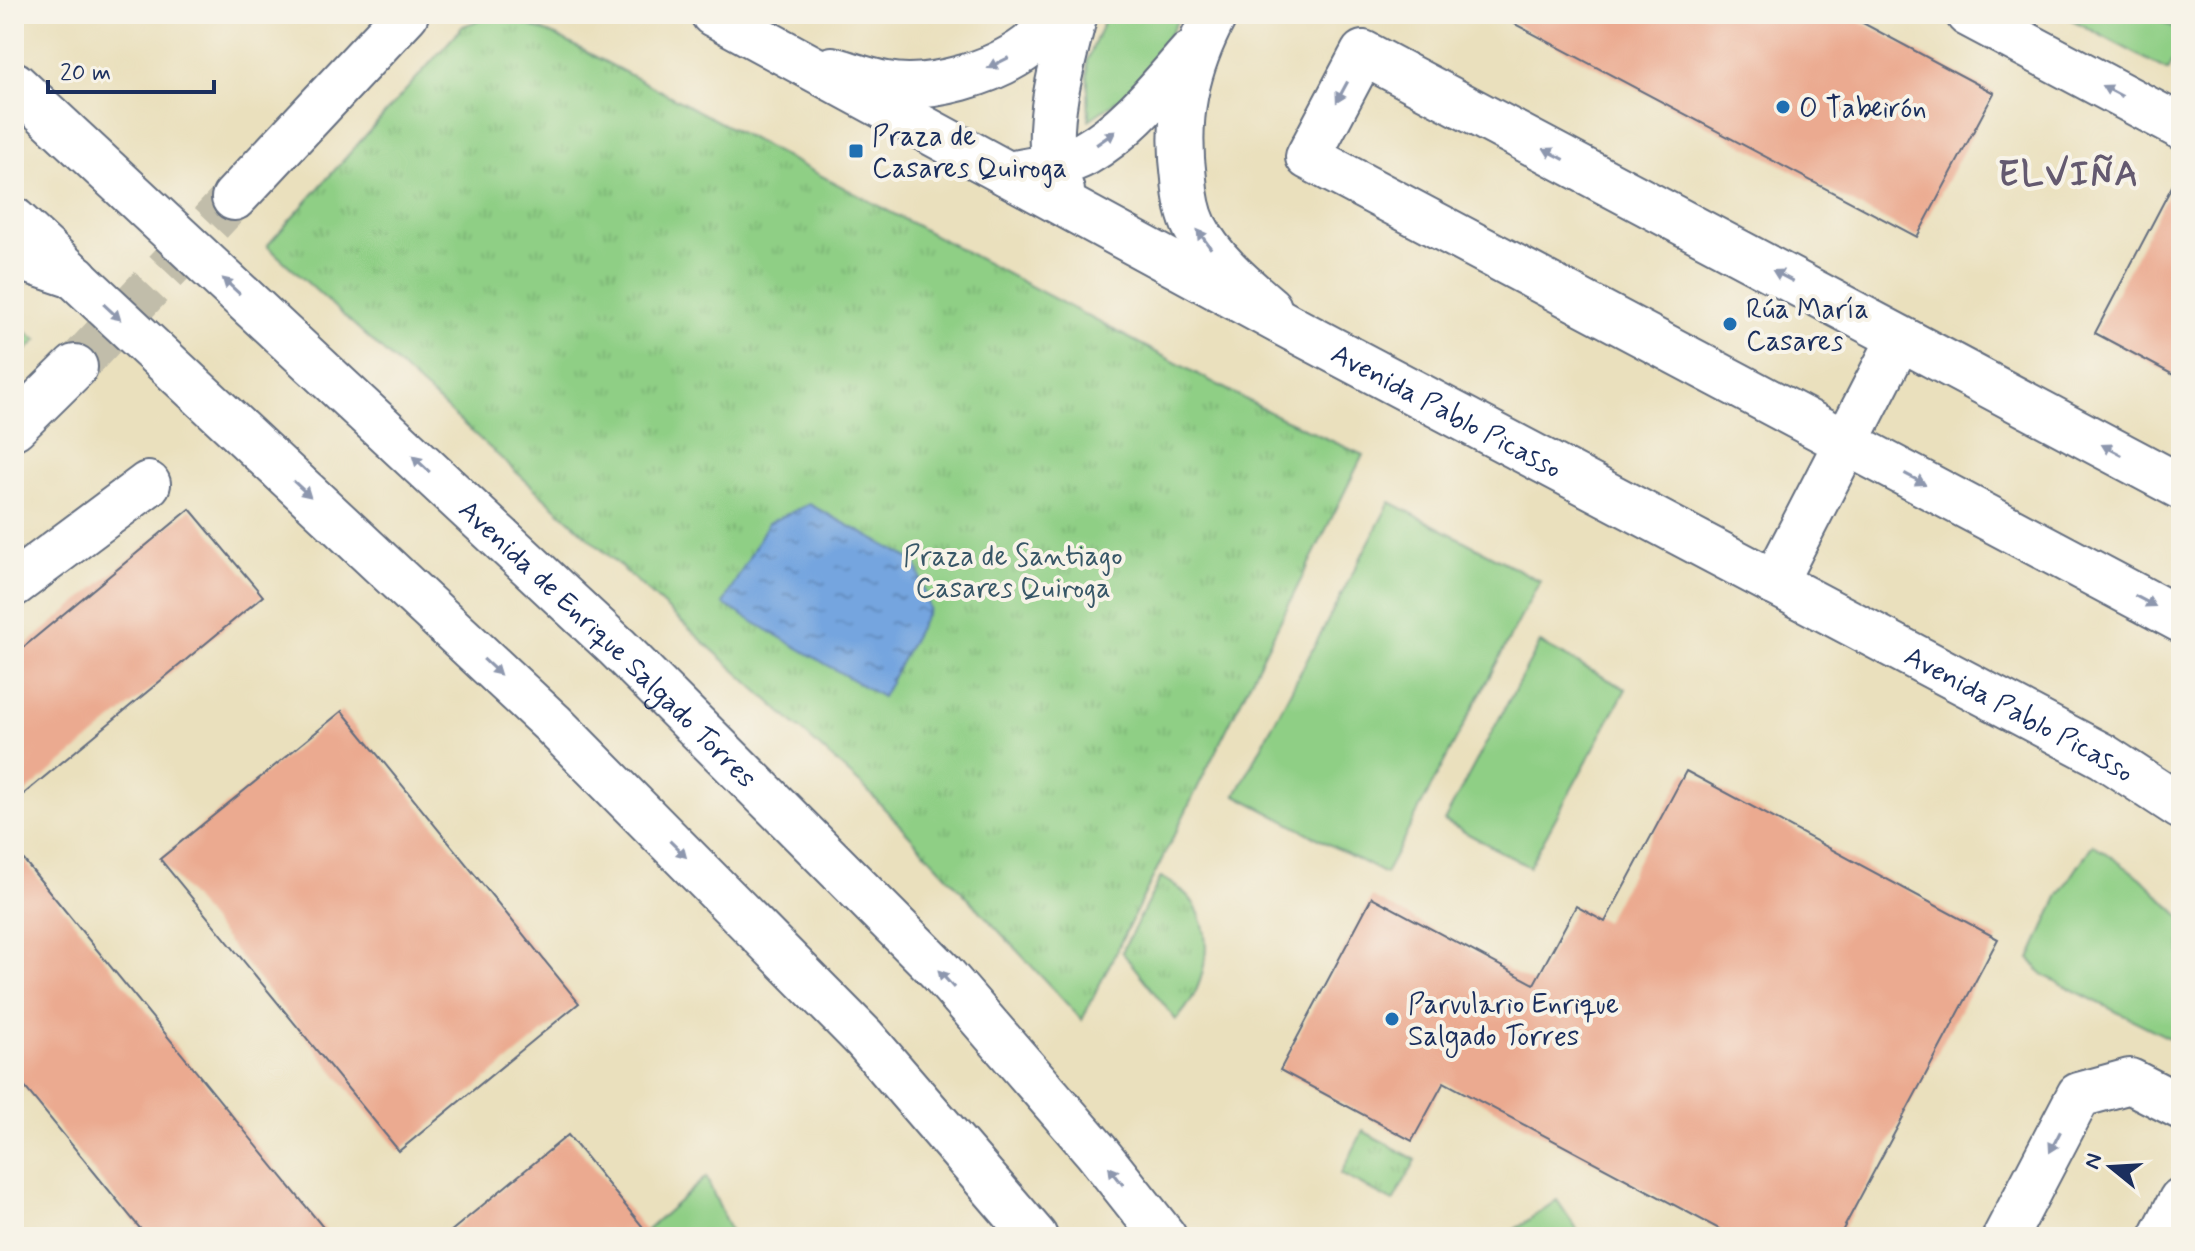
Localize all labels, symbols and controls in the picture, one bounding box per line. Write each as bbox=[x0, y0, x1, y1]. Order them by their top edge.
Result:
scale bar bbox=[48, 44, 214, 94]
one-way arrow bbox=[986, 57, 1009, 70]
text: 20 m bbox=[60, 58, 111, 89]
one-way arrow bbox=[1336, 81, 1349, 104]
one-way arrow bbox=[2101, 84, 2123, 98]
place label: O Tabeirón bbox=[1799, 91, 1927, 128]
marker: O Tabeirón bbox=[1774, 98, 1792, 116]
place label: Praza de Casares Quiroga bbox=[872, 119, 1067, 188]
one-way arrow bbox=[1095, 130, 1117, 146]
marker: Praza de Casares Quiroga bbox=[847, 142, 865, 160]
one-way arrow bbox=[1542, 148, 1565, 161]
district label: ELVIÑA bbox=[1998, 152, 2140, 199]
one-way arrow bbox=[1197, 228, 1212, 249]
one-way arrow bbox=[1772, 269, 1795, 283]
one-way arrow bbox=[222, 278, 241, 296]
place label: Rúa María Casares bbox=[1746, 292, 1869, 361]
one-way arrow bbox=[102, 302, 121, 320]
marker: Rúa María Casares bbox=[1721, 315, 1739, 333]
street label: Avenida Pablo Picasso bbox=[1324, 336, 1567, 488]
one-way arrow bbox=[2101, 444, 2123, 458]
one-way arrow bbox=[412, 455, 431, 473]
one-way arrow bbox=[1904, 472, 1926, 486]
one-way arrow bbox=[292, 480, 311, 498]
street label: Avenida de Enrique Salgado Torres bbox=[450, 492, 764, 797]
park label: Praza de Santiago Casares Quiroga bbox=[903, 539, 1123, 608]
one-way arrow bbox=[2133, 594, 2156, 607]
street label: Avenida Pablo Picasso bbox=[1897, 639, 2140, 792]
one-way arrow bbox=[482, 657, 501, 675]
one-way arrow bbox=[668, 839, 687, 858]
one-way arrow bbox=[938, 969, 956, 988]
place label: Parvulario Enrique Salgado Torres bbox=[1408, 987, 1619, 1058]
marker: Parvulario Enrique Salgado Torres bbox=[1383, 1010, 1401, 1028]
north arrow bbox=[2071, 1127, 2151, 1207]
one-way arrow bbox=[2048, 1131, 2061, 1154]
text: N bbox=[2078, 1150, 2109, 1173]
one-way arrow bbox=[1108, 1166, 1125, 1186]

